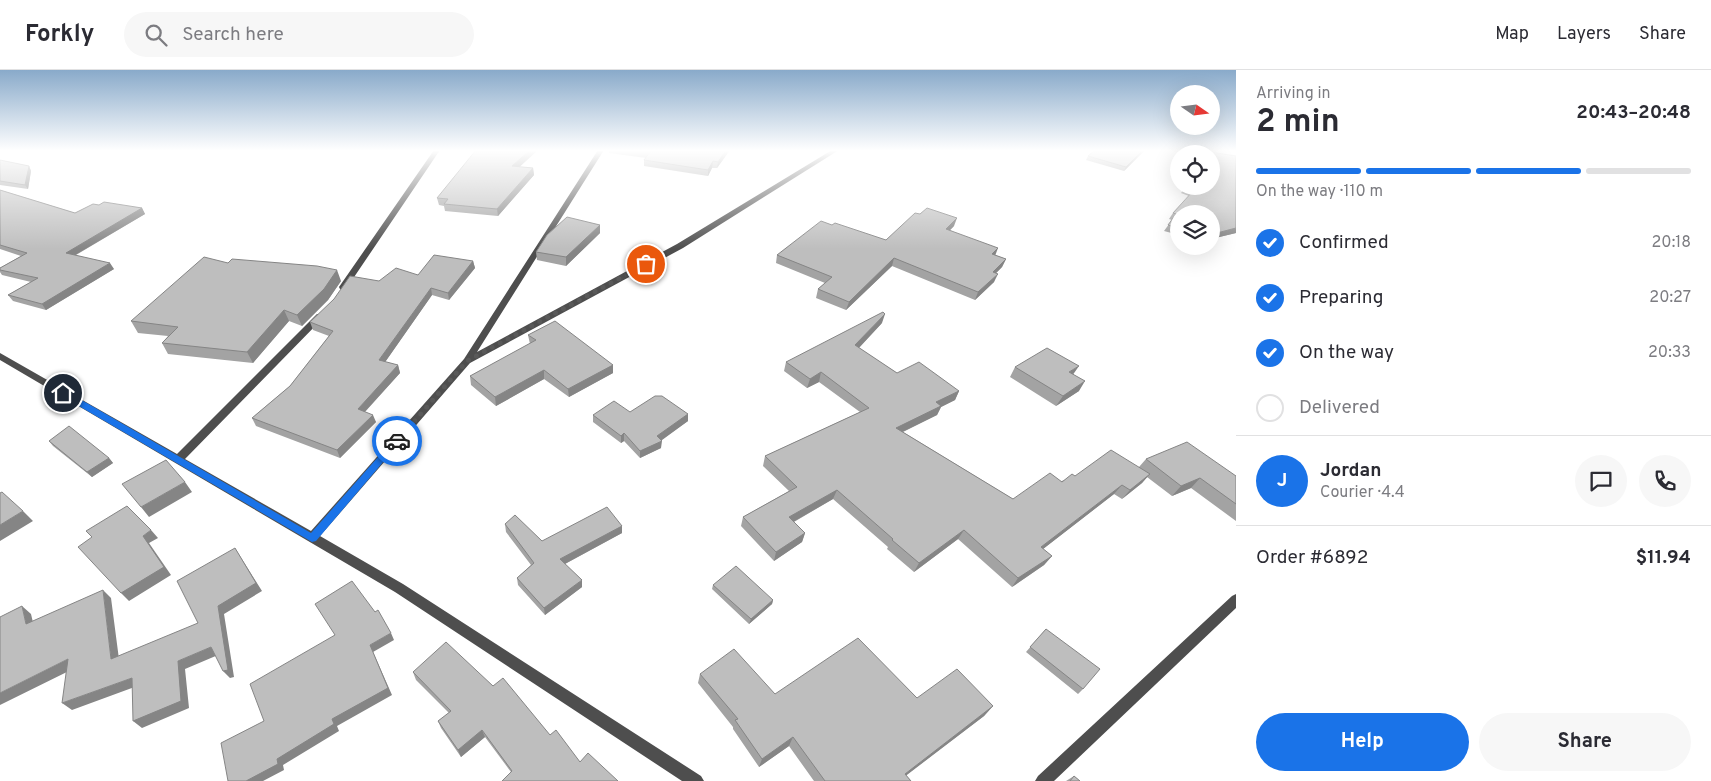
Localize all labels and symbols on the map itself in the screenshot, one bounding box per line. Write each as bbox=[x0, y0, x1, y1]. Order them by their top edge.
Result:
north arrow bbox=[1170, 85, 1220, 135]
pin bbox=[625, 243, 667, 285]
pin bbox=[42, 372, 84, 414]
courier bbox=[372, 416, 422, 466]

